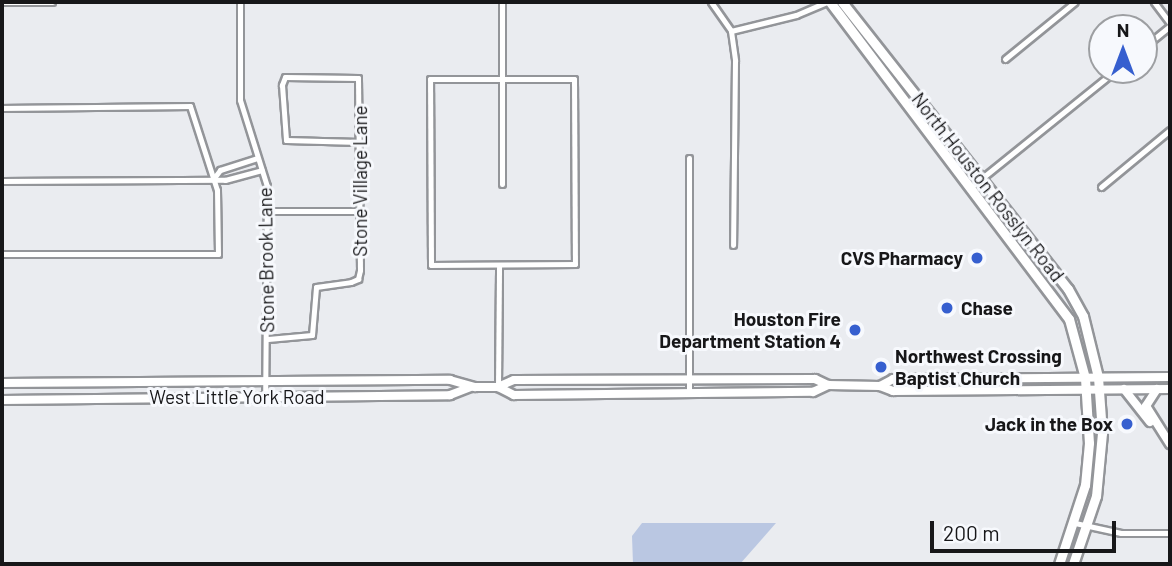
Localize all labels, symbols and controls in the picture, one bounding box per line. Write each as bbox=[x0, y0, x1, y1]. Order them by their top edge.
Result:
north arrow bbox=[1088, 14, 1158, 84]
text: N bbox=[1117, 18, 1129, 41]
street label: North Houston Rosslyn Road bbox=[907, 88, 1069, 286]
street label: Stone Village Lane bbox=[349, 105, 371, 257]
street label: Stone Brook Lane bbox=[253, 187, 279, 333]
place label: CVS Pharmacy bbox=[841, 247, 963, 269]
marker: CVS Pharmacy bbox=[969, 250, 985, 266]
place label: Chase bbox=[961, 297, 1013, 319]
marker: Chase bbox=[939, 300, 955, 316]
place label: Houston Fire Department Station 4 bbox=[659, 308, 841, 352]
marker: Houston Fire Department Station 4 bbox=[847, 322, 863, 338]
place label: Northwest Crossing Baptist Church bbox=[895, 345, 1062, 389]
marker: Northwest Crossing Baptist Church bbox=[873, 359, 889, 375]
street label: West Little York Road bbox=[149, 386, 325, 408]
place label: Jack in the Box bbox=[985, 413, 1113, 435]
marker: Jack in the Box bbox=[1119, 416, 1135, 432]
scale bar bbox=[934, 506, 1120, 550]
text: 200 m bbox=[943, 520, 1000, 545]

